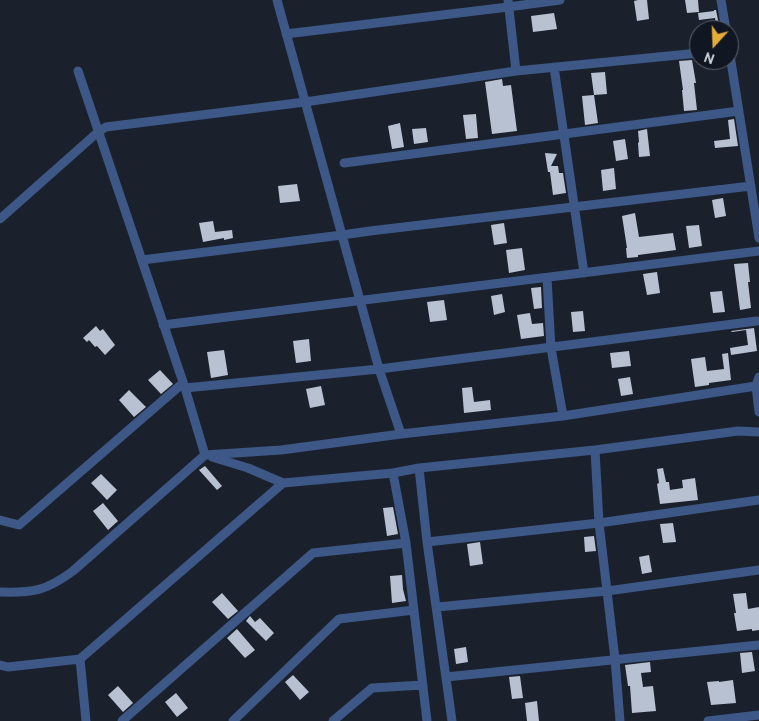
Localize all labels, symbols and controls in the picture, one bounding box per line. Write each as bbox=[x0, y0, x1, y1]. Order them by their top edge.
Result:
north arrow bbox=[689, 20, 739, 70]
text: N bbox=[701, 48, 717, 68]

